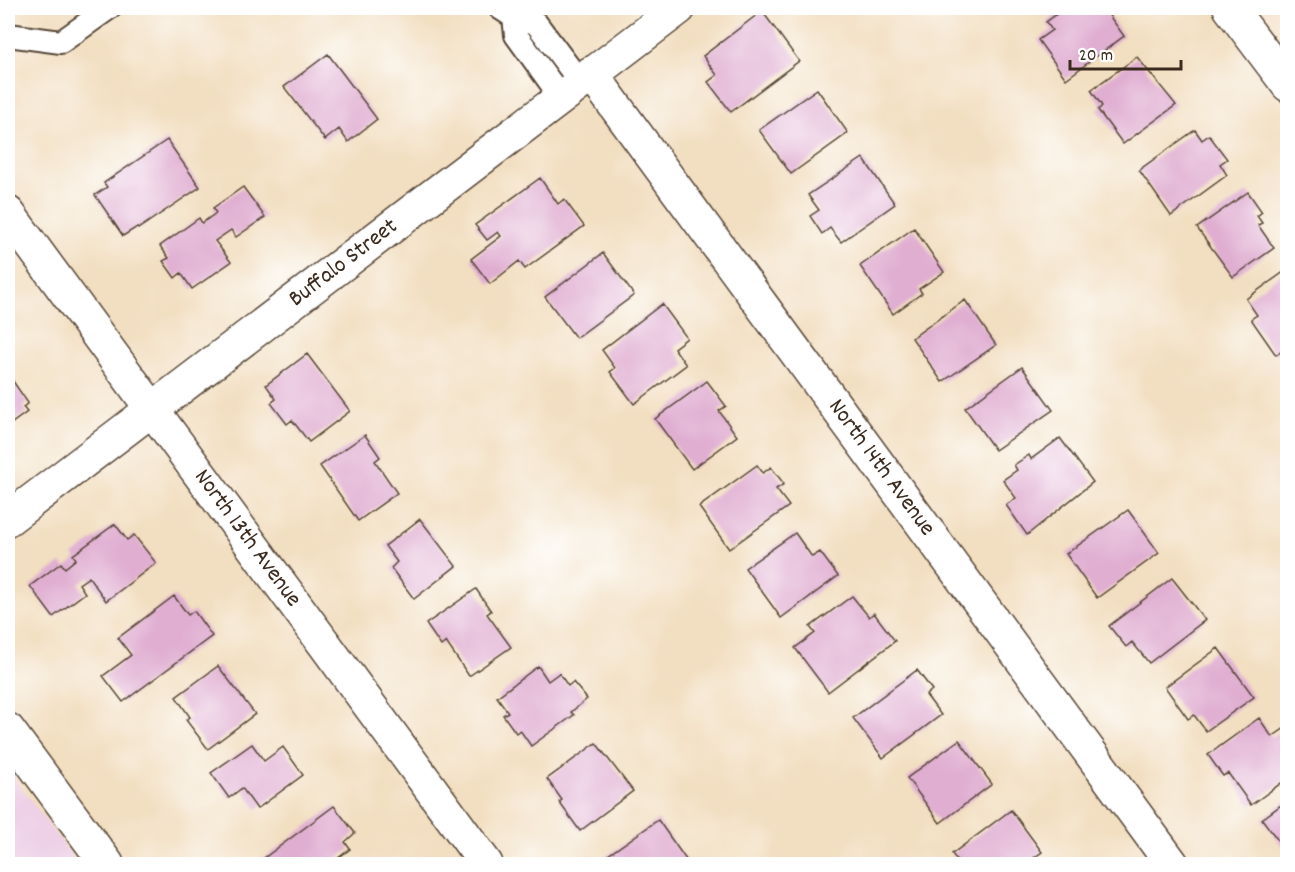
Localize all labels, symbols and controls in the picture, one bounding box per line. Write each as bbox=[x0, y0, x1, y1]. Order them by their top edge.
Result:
scale bar bbox=[1070, 33, 1181, 71]
text: 20 m bbox=[1079, 44, 1113, 69]
street label: Buffalo Street bbox=[282, 210, 406, 316]
street label: North 14th Avenue bbox=[819, 392, 943, 544]
street label: North 13th Avenue bbox=[185, 463, 309, 615]

